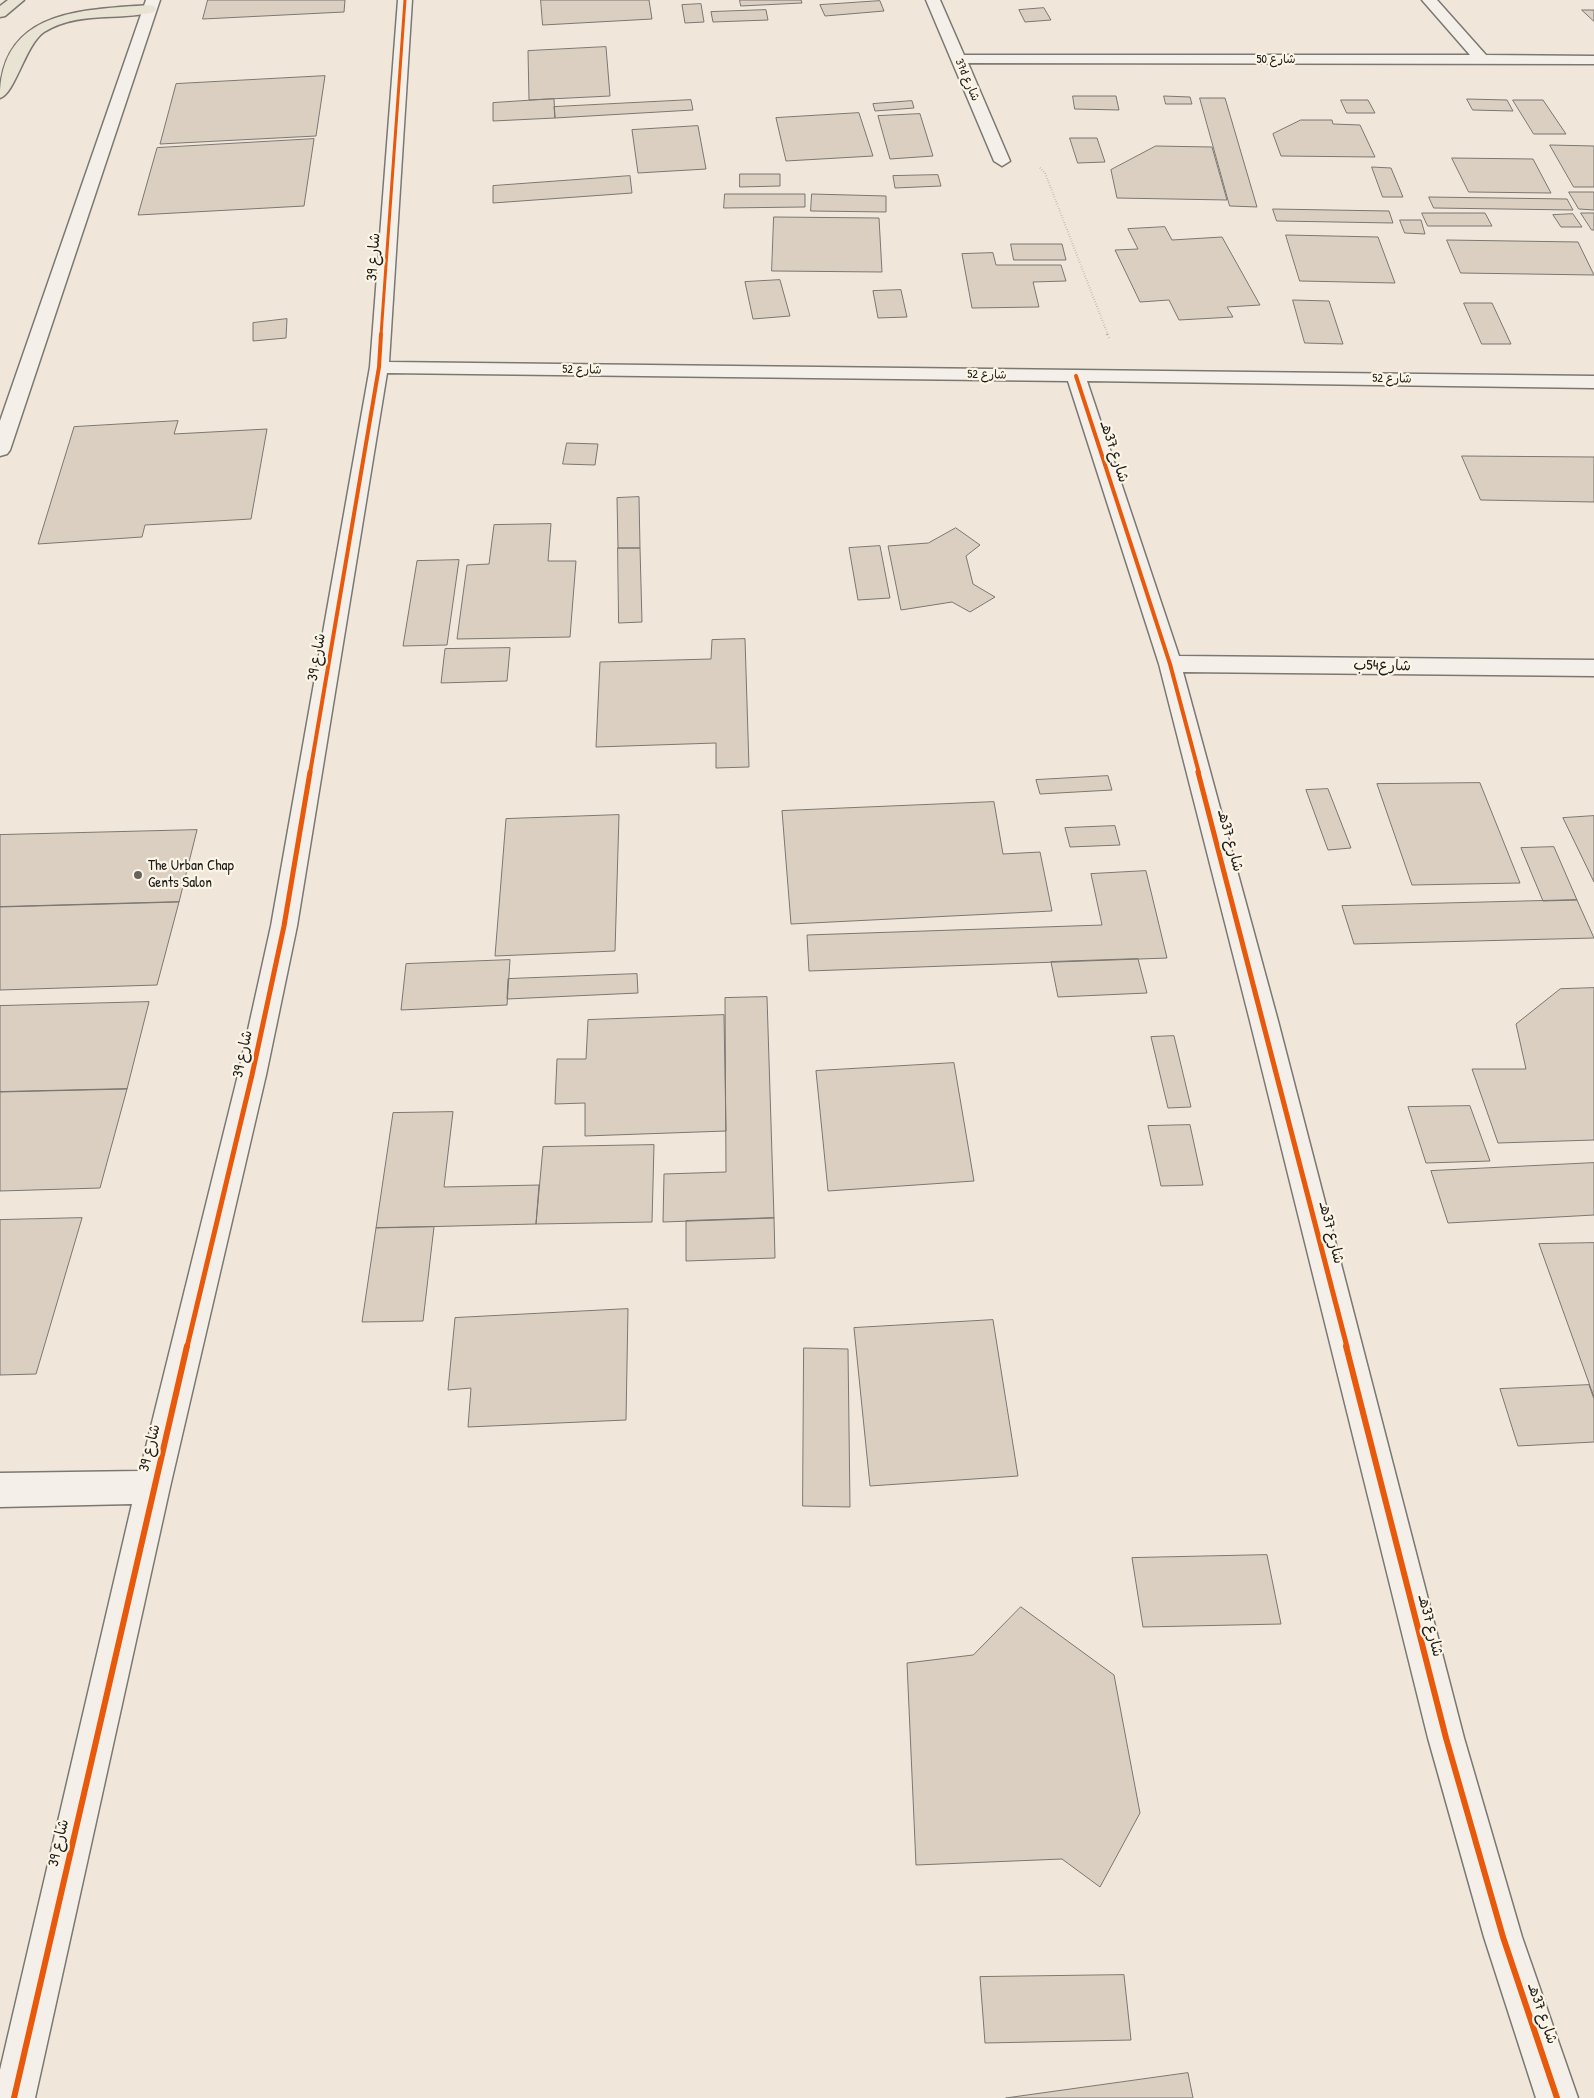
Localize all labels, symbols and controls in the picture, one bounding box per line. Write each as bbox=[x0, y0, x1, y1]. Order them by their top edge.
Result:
street label: شارع 50 bbox=[1256, 53, 1296, 67]
street label: 37d شارع bbox=[952, 57, 982, 103]
street label: شارع 39 bbox=[363, 232, 385, 282]
street label: شارع 52 bbox=[562, 362, 602, 378]
street label: شارع 52 bbox=[967, 367, 1007, 383]
street label: شارع 52 bbox=[1372, 371, 1412, 387]
street label: شارع 37هـ bbox=[1096, 419, 1132, 485]
street label: شارع 39 bbox=[304, 632, 330, 682]
street label: شارع54ب bbox=[1353, 656, 1411, 676]
street label: شارع 37هـ bbox=[1213, 808, 1247, 874]
place label: The Urban Chap Gents Salon bbox=[148, 857, 234, 892]
marker: The Urban Chap Gents Salon bbox=[132, 869, 144, 881]
street label: شارع 39 bbox=[229, 1029, 257, 1079]
street label: شارع 37هـ bbox=[1315, 1200, 1347, 1266]
street label: شارع 39 bbox=[135, 1422, 165, 1474]
street label: شارع 37هـ bbox=[1414, 1593, 1446, 1659]
street label: شارع 39 bbox=[45, 1818, 73, 1868]
street label: شارع 37هـ bbox=[1523, 1981, 1561, 2047]

